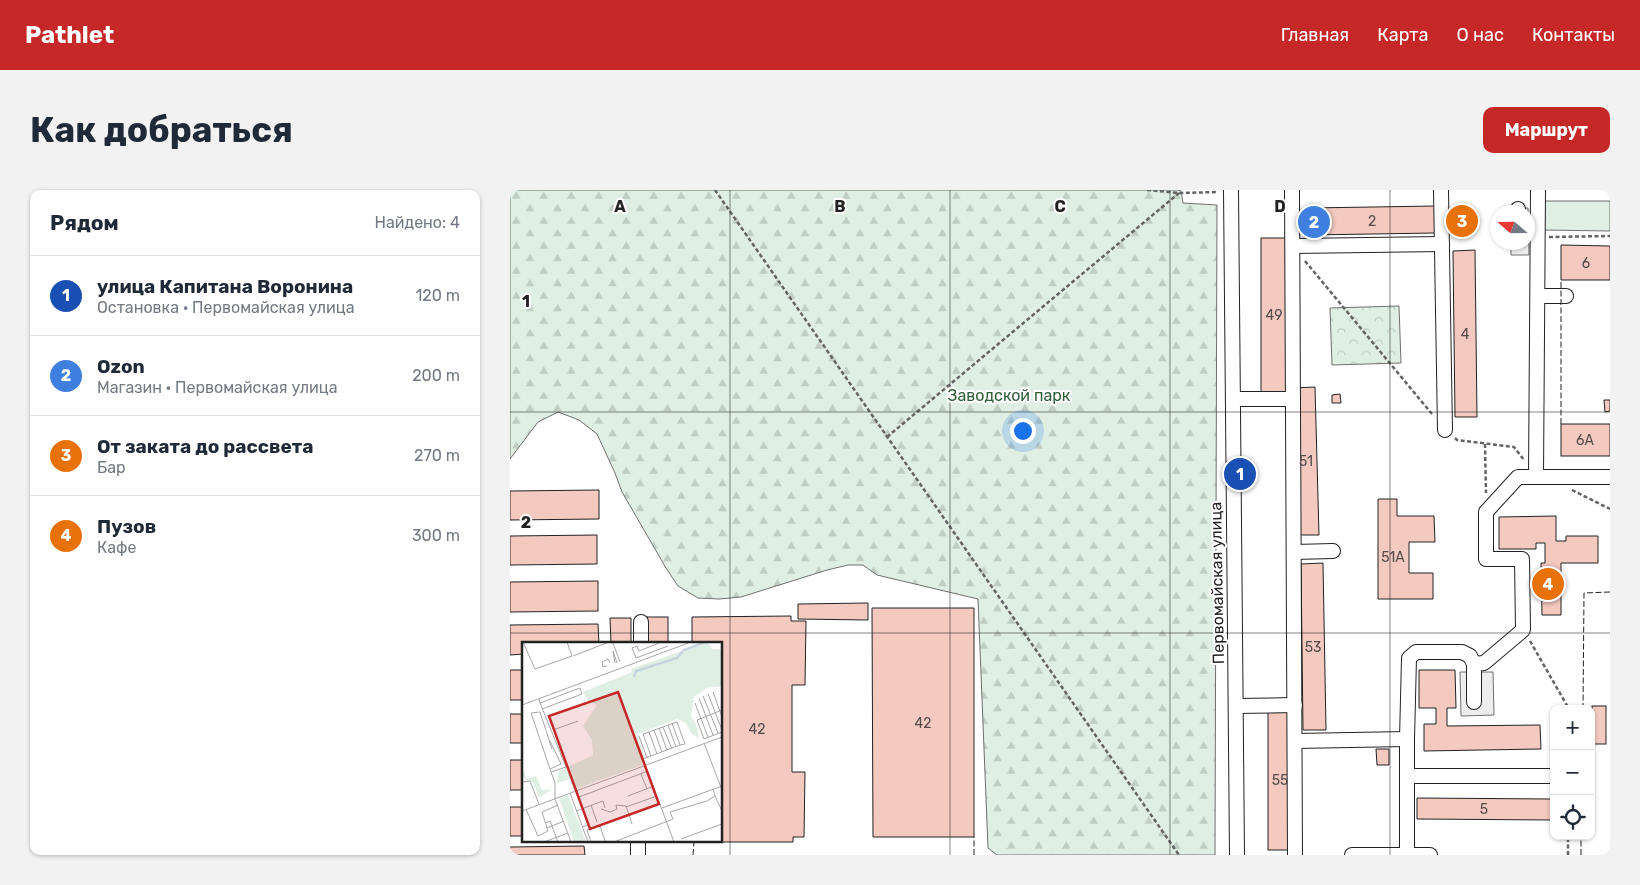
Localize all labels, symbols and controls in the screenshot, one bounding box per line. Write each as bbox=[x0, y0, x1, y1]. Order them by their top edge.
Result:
text: Pathlet bbox=[25, 21, 114, 49]
text: Главная bbox=[1281, 24, 1349, 46]
text: Карта bbox=[1377, 24, 1429, 46]
text: О нас bbox=[1457, 24, 1504, 46]
text: Контакты bbox=[1532, 24, 1615, 46]
button: Маршрут bbox=[1483, 107, 1610, 153]
text: Как добраться bbox=[30, 109, 293, 151]
text: A bbox=[614, 197, 626, 216]
text: B bbox=[834, 197, 846, 216]
text: C bbox=[1054, 197, 1066, 216]
text: D bbox=[1274, 197, 1286, 216]
pin: 3 bbox=[1446, 202, 1478, 240]
pin: 2 bbox=[1298, 203, 1330, 241]
north arrow bbox=[1490, 205, 1535, 250]
text: Рядом bbox=[50, 210, 119, 235]
text: Найдено: 4 bbox=[375, 213, 460, 232]
house number: 2 bbox=[1368, 213, 1376, 230]
house number: 6 bbox=[1582, 255, 1590, 272]
text: улица Капитана Воронина bbox=[97, 275, 353, 298]
text: 1 bbox=[62, 286, 70, 305]
text: 120 m bbox=[415, 286, 460, 305]
text: 1 bbox=[522, 292, 530, 311]
text: Остановка · Первомайская улица bbox=[97, 298, 355, 317]
house number: 49 bbox=[1266, 307, 1282, 324]
house number: 4 bbox=[1461, 326, 1470, 343]
text: Ozon bbox=[97, 355, 145, 378]
text: 2 bbox=[61, 366, 71, 385]
text: 200 m bbox=[412, 366, 460, 385]
text: Магазин · Первомайская улица bbox=[97, 378, 338, 397]
park label: Заводской парк bbox=[948, 386, 1071, 405]
your location bbox=[1010, 418, 1036, 444]
house number: 6А bbox=[1576, 432, 1595, 449]
text: От заката до рассвета bbox=[97, 435, 313, 458]
text: 3 bbox=[61, 446, 71, 465]
text: 270 m bbox=[414, 446, 460, 465]
house number: 51 bbox=[1299, 453, 1313, 470]
pin: 1 bbox=[1224, 455, 1256, 493]
text: Бар bbox=[97, 458, 126, 477]
street label: Первомайская улица bbox=[1206, 502, 1228, 664]
text: 2 bbox=[521, 513, 531, 532]
text: Пузов bbox=[97, 515, 156, 538]
text: 4 bbox=[61, 526, 71, 545]
text: 300 m bbox=[412, 526, 460, 545]
text: Кафе bbox=[97, 538, 137, 557]
house number: 51А bbox=[1381, 549, 1405, 566]
pin: 4 bbox=[1532, 565, 1564, 603]
house number: 53 bbox=[1305, 639, 1321, 656]
inset map bbox=[522, 642, 722, 842]
map controls bbox=[1550, 705, 1595, 840]
button: + bbox=[1550, 705, 1595, 750]
house number: 42 bbox=[915, 715, 931, 732]
house number: 42 bbox=[749, 721, 765, 738]
button: − bbox=[1550, 750, 1595, 795]
house number: 55 bbox=[1272, 772, 1288, 789]
button: locate bbox=[1550, 795, 1595, 840]
house number: 5 bbox=[1480, 801, 1488, 818]

